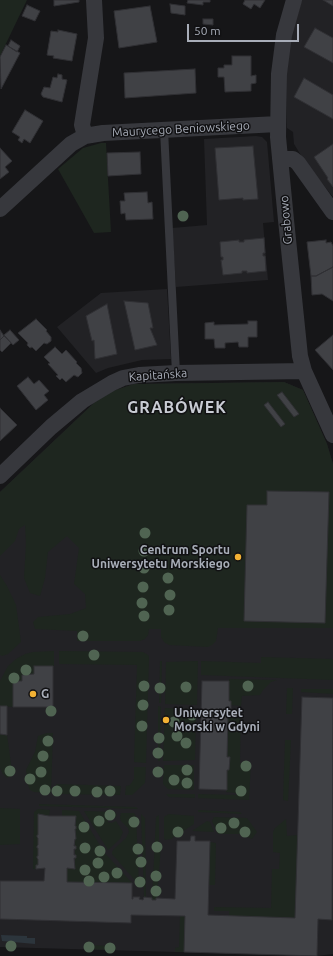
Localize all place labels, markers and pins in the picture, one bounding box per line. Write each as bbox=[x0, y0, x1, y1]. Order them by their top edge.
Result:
place label: Centrum Sportu Uniwersytetu Morskiego bbox=[91, 543, 230, 571]
marker: Centrum Sportu Uniwersytetu Morskiego bbox=[233, 552, 243, 562]
place label: G bbox=[41, 687, 49, 701]
marker: G bbox=[28, 689, 38, 699]
place label: Uniwersytet Morski w Gdyni bbox=[174, 706, 260, 734]
marker: Uniwersytet Morski w Gdyni bbox=[161, 715, 171, 725]

